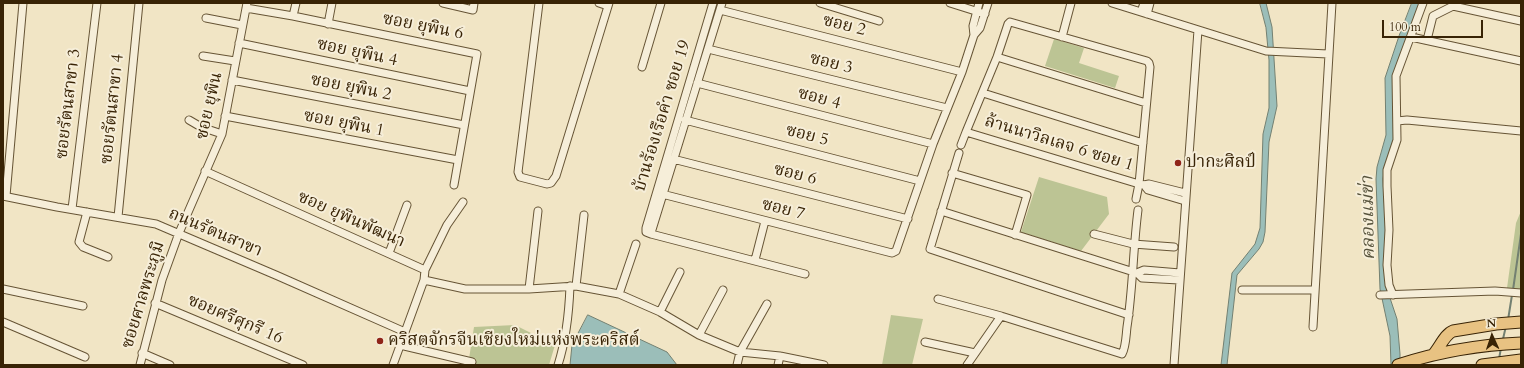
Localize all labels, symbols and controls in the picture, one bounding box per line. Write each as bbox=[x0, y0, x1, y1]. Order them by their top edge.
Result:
street label: ซอย ยุพิน 6 bbox=[381, 9, 465, 45]
street label: ซอย 2 bbox=[820, 11, 868, 41]
scale bar bbox=[1384, 12, 1485, 38]
text: 100 m bbox=[1389, 19, 1421, 35]
street label: ซอย ยุพิน 4 bbox=[315, 35, 399, 71]
street label: บ้านร้องเรือคำ ซอย 19 bbox=[630, 38, 696, 194]
street label: ซอยรัตนสาขา 3 bbox=[52, 48, 86, 160]
street label: ซอย 3 bbox=[807, 49, 855, 79]
street label: ซอยรัตนสาขา 4 bbox=[97, 53, 129, 165]
street label: ซอย ยุพิน bbox=[192, 70, 228, 142]
street label: ซอย ยุพิน 2 bbox=[309, 70, 393, 106]
street label: ซอย 4 bbox=[795, 84, 843, 114]
street label: ซอย ยุพิน 1 bbox=[302, 106, 386, 142]
street label: ล้านนาวิลเลจ 6 ซอย 1 bbox=[982, 112, 1136, 176]
street label: ซอย 5 bbox=[783, 121, 831, 151]
place label: ปากะศิลป์ bbox=[1186, 153, 1256, 173]
marker: ปากะศิลป์ bbox=[1173, 158, 1183, 168]
street label: ซอย 6 bbox=[771, 160, 819, 190]
water label: คลองแม่ข่า bbox=[1357, 176, 1381, 260]
street label: ซอย ยุพินพัฒนา bbox=[294, 187, 408, 253]
street label: ซอย 7 bbox=[759, 195, 807, 225]
street label: ถนนรัตนสาขา bbox=[165, 204, 265, 262]
street label: ซอยศาลพระภูมิ bbox=[118, 239, 170, 351]
street label: ซอยศรีศุกรี 16 bbox=[184, 291, 286, 349]
north arrow bbox=[1472, 316, 1512, 356]
text: N bbox=[1486, 316, 1496, 331]
place label: คริสตจักรจีนเชียงใหม่แห่งพระคริสต์ bbox=[388, 331, 640, 351]
marker: คริสตจักรจีนเชียงใหม่แห่งพระคริสต์ bbox=[375, 336, 385, 346]

